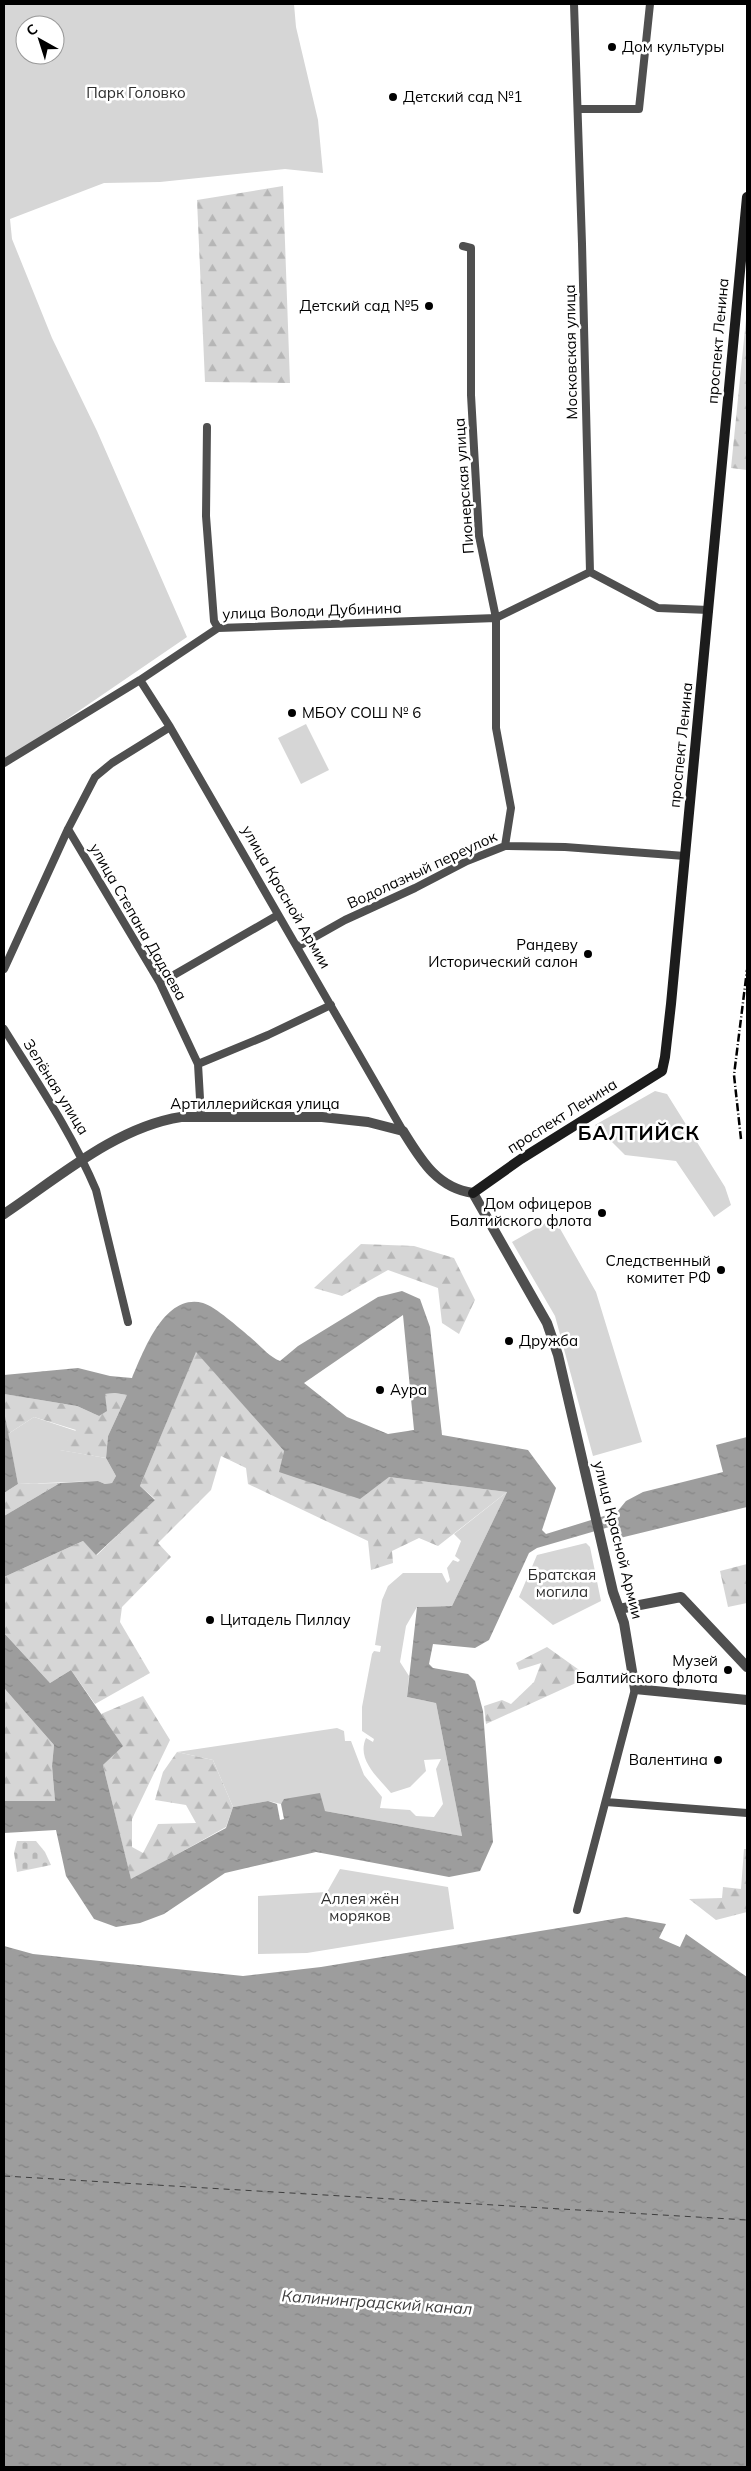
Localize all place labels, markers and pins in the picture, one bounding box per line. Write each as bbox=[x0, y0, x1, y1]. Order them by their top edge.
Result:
place label: Дом культуры bbox=[622, 37, 724, 56]
marker: Дом культуры bbox=[606, 41, 618, 53]
place label: Детский сад №1 bbox=[403, 87, 523, 106]
marker: Детский сад №1 bbox=[387, 91, 399, 103]
place label: Детский сад №5 bbox=[299, 296, 419, 315]
marker: Детский сад №5 bbox=[423, 300, 435, 312]
place label: МБОУ СОШ № 6 bbox=[302, 703, 421, 722]
marker: МБОУ СОШ № 6 bbox=[286, 707, 298, 719]
place label: Рандеву Исторический салон bbox=[428, 935, 578, 971]
marker: Рандеву Исторический салон bbox=[582, 948, 594, 960]
place label: Дом офицеров Балтийского флота bbox=[450, 1194, 592, 1230]
marker: Дом офицеров Балтийского флота bbox=[596, 1207, 608, 1219]
place label: Следственный комитет РФ bbox=[605, 1251, 711, 1287]
marker: Следственный комитет РФ bbox=[715, 1264, 727, 1276]
place label: Дружба bbox=[519, 1331, 578, 1350]
marker: Дружба bbox=[503, 1335, 515, 1347]
place label: Аура bbox=[390, 1380, 427, 1399]
marker: Аура bbox=[374, 1384, 386, 1396]
place label: Цитадель Пиллау bbox=[220, 1610, 351, 1629]
marker: Цитадель Пиллау bbox=[204, 1614, 216, 1626]
place label: Музей Балтийского флота bbox=[576, 1651, 718, 1687]
marker: Музей Балтийского флота bbox=[722, 1664, 734, 1676]
place label: Валентина bbox=[629, 1750, 708, 1769]
marker: Валентина bbox=[712, 1754, 724, 1766]

